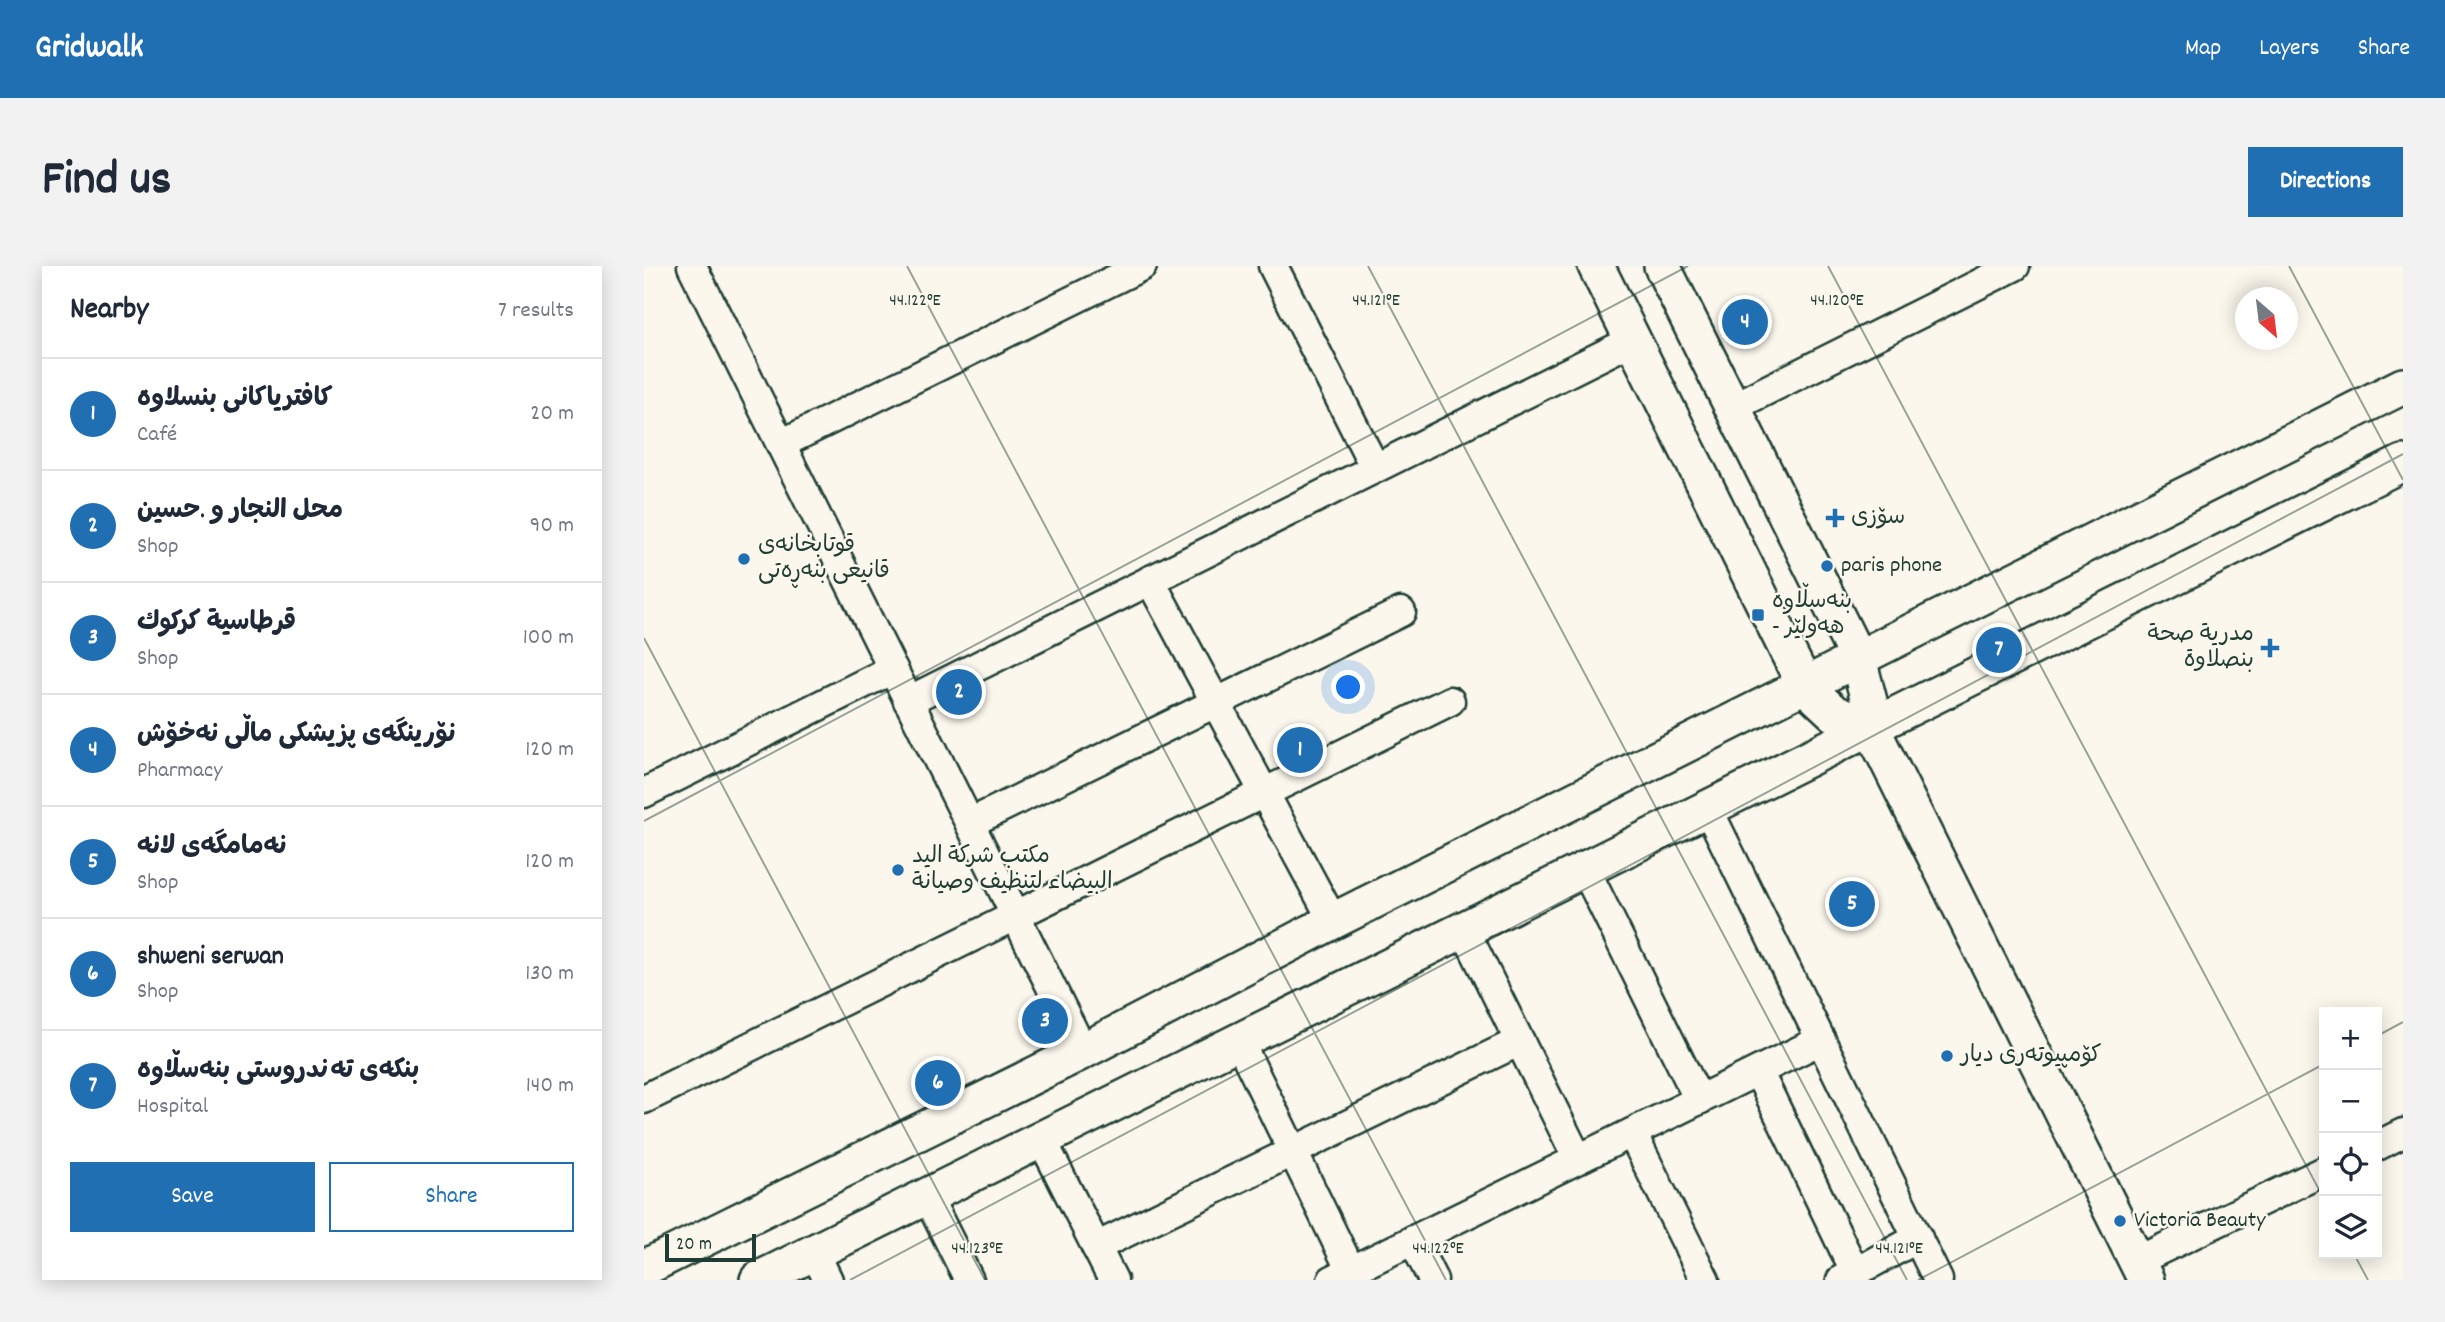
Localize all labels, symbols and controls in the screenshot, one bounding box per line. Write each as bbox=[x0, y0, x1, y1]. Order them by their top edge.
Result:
text: Gridwalk bbox=[35, 26, 144, 73]
text: Map bbox=[2185, 32, 2221, 66]
text: Layers bbox=[2259, 32, 2320, 66]
text: Share bbox=[2358, 32, 2410, 66]
text: Find us bbox=[42, 147, 171, 217]
button: Directions bbox=[2248, 147, 2403, 217]
north arrow bbox=[2235, 287, 2298, 350]
text: 44.122°E bbox=[889, 289, 941, 314]
text: 44.121°E bbox=[1352, 289, 1400, 314]
text: 44.120°E bbox=[1810, 289, 1864, 314]
text: Nearby bbox=[70, 290, 148, 333]
text: 7 results bbox=[498, 295, 574, 328]
pin: 4 bbox=[1722, 296, 1768, 348]
text: كافترياكانى بنسلاوه bbox=[137, 381, 332, 418]
text: 1 bbox=[90, 398, 96, 431]
text: 20 m bbox=[530, 398, 574, 431]
text: Café bbox=[137, 419, 177, 452]
text: محل النجار و .حسين bbox=[137, 493, 343, 530]
place label: سۆزی bbox=[1851, 502, 1905, 535]
marker: سۆزی bbox=[1825, 508, 1845, 528]
text: 2 bbox=[88, 510, 98, 543]
text: 90 m bbox=[530, 510, 574, 543]
place label: قوتابخانەی قانیعی بنەڕەتی bbox=[758, 530, 890, 589]
text: Shop bbox=[137, 531, 179, 564]
place label: paris phone bbox=[1841, 550, 1942, 583]
marker: قوتابخانەی قانیعی بنەڕەتی bbox=[736, 551, 752, 567]
marker: paris phone bbox=[1819, 558, 1835, 574]
place label: بنەسڵاوە - هەولێر bbox=[1772, 582, 1852, 645]
text: قرطاسية كركوك bbox=[137, 605, 296, 642]
marker: بنەسڵاوە - هەولێر bbox=[1750, 607, 1766, 623]
place label: مدرية صحة بنصلاوة bbox=[2148, 619, 2254, 678]
text: 3 bbox=[88, 622, 98, 655]
text: 100 m bbox=[523, 622, 574, 655]
pin: 7 bbox=[1976, 624, 2022, 676]
marker: مدرية صحة بنصلاوة bbox=[2260, 638, 2280, 658]
text: Shop bbox=[137, 643, 179, 676]
pin: 2 bbox=[936, 666, 982, 718]
your location bbox=[1331, 670, 1365, 704]
text: نۆرینگەی پزیشکی ماڵی نەخۆش bbox=[137, 717, 456, 754]
pin: 1 bbox=[1277, 724, 1323, 776]
text: 4 bbox=[88, 734, 98, 767]
text: 120 m bbox=[525, 734, 574, 767]
text: Pharmacy bbox=[137, 755, 222, 788]
text: نەمامگەی لانە bbox=[137, 829, 286, 866]
place label: مكتب شركة الید البیضاء لتنظیف وصیانة bbox=[912, 841, 1113, 900]
text: 5 bbox=[88, 846, 98, 879]
text: 120 m bbox=[525, 846, 574, 879]
marker: مكتب شركة الید البیضاء لتنظیف وصیانة bbox=[890, 862, 906, 878]
text: Shop bbox=[137, 867, 179, 900]
pin: 5 bbox=[1829, 878, 1875, 930]
text: shweni serwan bbox=[137, 939, 284, 976]
text: 6 bbox=[87, 958, 99, 991]
text: 130 m bbox=[525, 958, 574, 991]
text: Shop bbox=[137, 976, 179, 1009]
pin: 3 bbox=[1022, 995, 1068, 1047]
map controls bbox=[2319, 1007, 2382, 1259]
button: + bbox=[2319, 1007, 2382, 1070]
place label: کۆمپیوتەری دیار bbox=[1959, 1040, 2102, 1073]
marker: کۆمپیوتەری دیار bbox=[1939, 1048, 1955, 1064]
text: بنكەی تەندروستی بنەسڵاوە bbox=[137, 1053, 419, 1090]
pin: 6 bbox=[915, 1057, 961, 1109]
text: 7 bbox=[89, 1070, 97, 1103]
text: 140 m bbox=[526, 1070, 574, 1103]
button: − bbox=[2319, 1070, 2382, 1133]
text: Hospital bbox=[137, 1091, 208, 1124]
button: locate bbox=[2319, 1133, 2382, 1196]
button: Save bbox=[70, 1162, 315, 1232]
button: Share bbox=[329, 1162, 574, 1232]
button: layers bbox=[2319, 1196, 2382, 1259]
place label: Victoria Beauty bbox=[2134, 1205, 2266, 1238]
marker: Victoria Beauty bbox=[2112, 1213, 2128, 1229]
scale bar bbox=[665, 1231, 756, 1263]
text: 20 m bbox=[676, 1232, 712, 1259]
text: 44.123°E bbox=[951, 1237, 1003, 1262]
text: 44.122°E bbox=[1412, 1237, 1464, 1262]
text: 44.121°E bbox=[1875, 1237, 1923, 1262]

